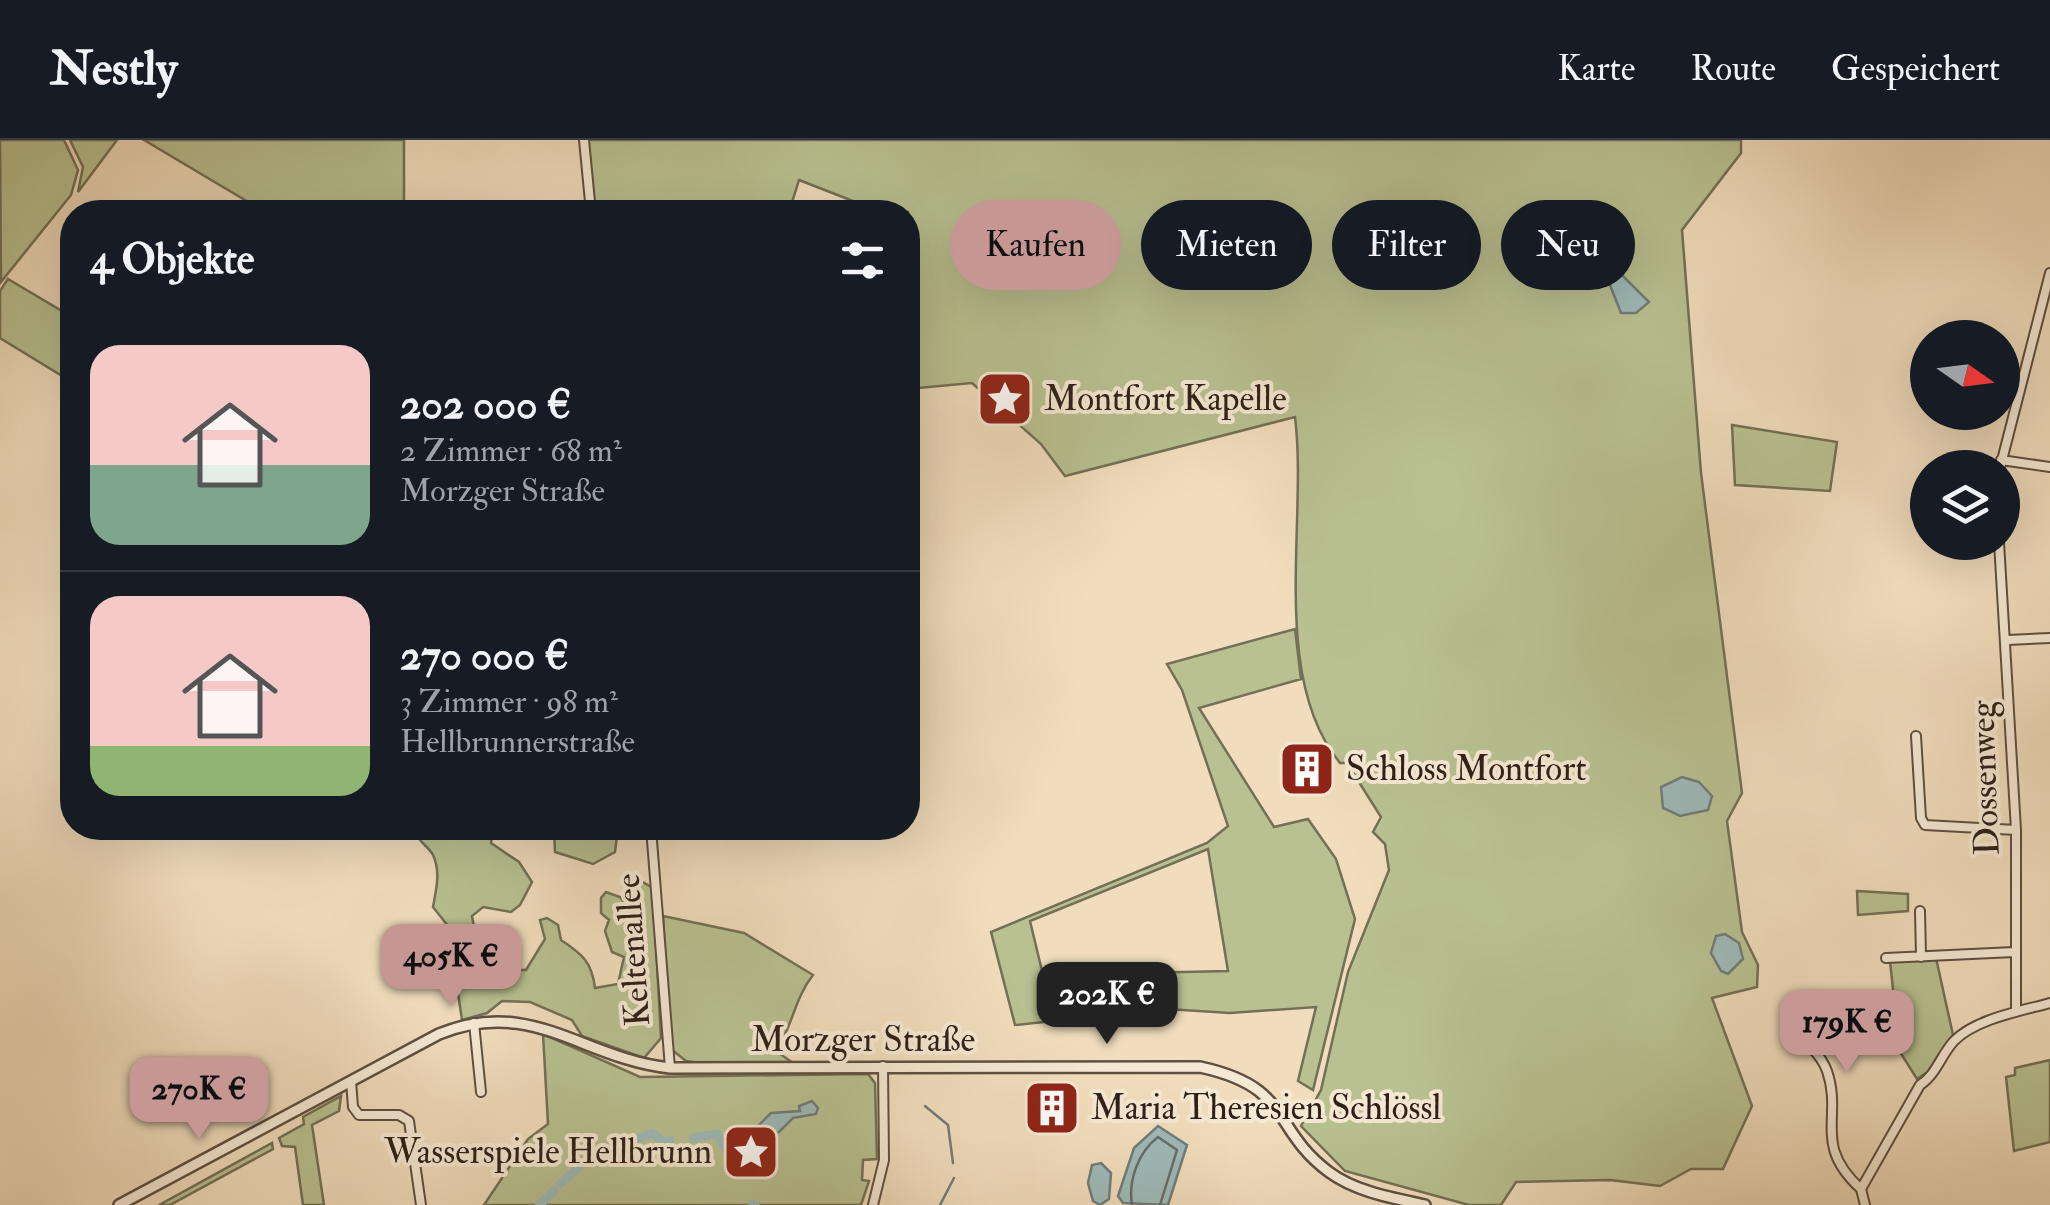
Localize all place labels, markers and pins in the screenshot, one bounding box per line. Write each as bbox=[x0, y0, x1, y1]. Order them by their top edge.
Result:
place icon: Montfort Kapelle bbox=[975, 369, 1035, 429]
place label: Montfort Kapelle bbox=[1044, 377, 1287, 421]
building icon: Schloss Montfort bbox=[1277, 739, 1337, 799]
place label: Schloss Montfort bbox=[1346, 747, 1587, 791]
pin: 405K € bbox=[370, 924, 532, 1009]
pin: 202K € bbox=[1026, 962, 1188, 1047]
pin: 179K € bbox=[1766, 990, 1928, 1075]
pin: 270K € bbox=[118, 1057, 280, 1142]
building icon: Maria Theresien Schlössl bbox=[1022, 1078, 1082, 1138]
place label: Maria Theresien Schlössl bbox=[1091, 1086, 1441, 1130]
place icon: Wasserspiele Hellbrunn bbox=[721, 1122, 781, 1182]
place label: Wasserspiele Hellbrunn bbox=[383, 1130, 712, 1174]

